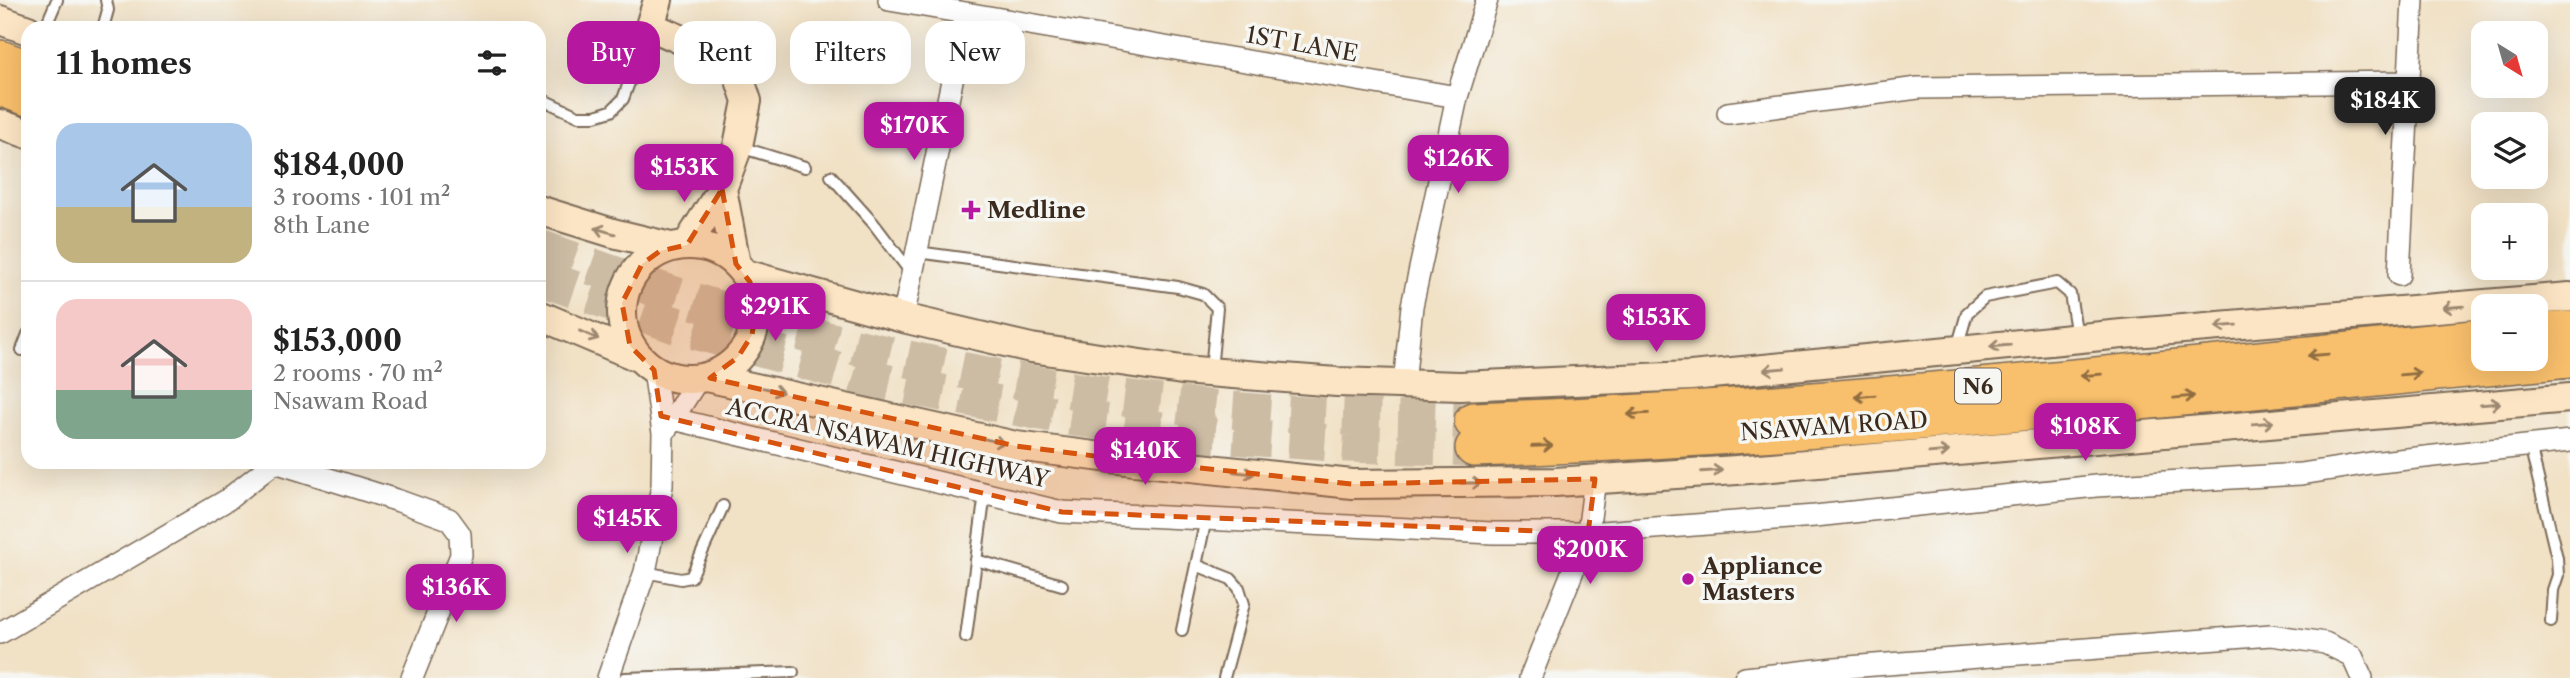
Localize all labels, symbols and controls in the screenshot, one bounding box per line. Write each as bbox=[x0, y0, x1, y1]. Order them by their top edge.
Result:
street label: 1ST LANE bbox=[1244, 20, 1360, 68]
chip: Buy bbox=[567, 21, 660, 84]
chip: Rent bbox=[674, 21, 776, 84]
chip: Filters bbox=[790, 21, 911, 84]
chip: New bbox=[925, 21, 1025, 84]
north arrow bbox=[2471, 21, 2548, 98]
map controls bbox=[2471, 21, 2548, 371]
icon: filters bbox=[473, 44, 511, 82]
text: 11 homes bbox=[56, 45, 192, 82]
pin: $184K bbox=[2336, 78, 2434, 137]
text: $184K bbox=[2350, 86, 2420, 114]
pin: $170K bbox=[865, 102, 963, 162]
text: $170K bbox=[880, 111, 948, 139]
button: layers bbox=[2471, 112, 2548, 189]
pin: $126K bbox=[1409, 136, 1507, 195]
pin: $153K bbox=[635, 144, 733, 204]
text: $126K bbox=[1424, 144, 1492, 172]
text: $184,000 bbox=[273, 146, 405, 183]
icon: home bbox=[112, 151, 196, 235]
text: $153K bbox=[650, 153, 718, 181]
text: 3 rooms · 101 m² bbox=[273, 183, 450, 211]
place label: Medline bbox=[987, 196, 1086, 224]
marker: Medline bbox=[961, 200, 981, 220]
button: + bbox=[2471, 203, 2548, 280]
text: 8th Lane bbox=[273, 211, 370, 239]
one-way arrow bbox=[594, 223, 616, 236]
pin: $291K bbox=[726, 284, 824, 343]
text: $291K bbox=[741, 292, 809, 320]
pin: $153K bbox=[1607, 294, 1705, 354]
button: − bbox=[2471, 294, 2548, 371]
one-way arrow bbox=[2442, 301, 2465, 314]
text: $153K bbox=[1622, 303, 1690, 331]
one-way arrow bbox=[2216, 320, 2238, 333]
text: $153,000 bbox=[273, 322, 402, 359]
icon: home bbox=[112, 327, 196, 411]
one-way arrow bbox=[578, 329, 599, 342]
one-way arrow bbox=[1989, 340, 2012, 353]
one-way arrow bbox=[2307, 349, 2330, 362]
text: 2 rooms · 70 m² bbox=[273, 359, 443, 387]
one-way arrow bbox=[1763, 362, 1785, 375]
one-way arrow bbox=[2399, 367, 2421, 380]
road number: N6 bbox=[1955, 368, 2001, 404]
one-way arrow bbox=[2080, 369, 2103, 382]
one-way arrow bbox=[761, 384, 784, 398]
text: Nsawam Road bbox=[273, 387, 428, 415]
one-way arrow bbox=[1854, 390, 1877, 403]
one-way arrow bbox=[2172, 390, 2195, 403]
street label: ACCRA NSAWAM HIGHWAY bbox=[723, 392, 1052, 494]
one-way arrow bbox=[2478, 397, 2501, 410]
pin: $108K bbox=[2036, 404, 2134, 463]
street label: NSAWAM ROAD bbox=[1739, 405, 1929, 447]
one-way arrow bbox=[1627, 407, 1650, 420]
text: $108K bbox=[2050, 412, 2120, 440]
one-way arrow bbox=[2251, 416, 2274, 429]
pin: $140K bbox=[1096, 428, 1194, 487]
one-way arrow bbox=[982, 435, 1005, 448]
text: $140K bbox=[1110, 436, 1180, 464]
one-way arrow bbox=[1530, 439, 1553, 453]
one-way arrow bbox=[1927, 445, 1950, 458]
one-way arrow bbox=[1701, 464, 1723, 477]
one-way arrow bbox=[1233, 466, 1255, 479]
one-way arrow bbox=[1460, 476, 1483, 490]
pin: $145K bbox=[578, 496, 676, 555]
text: $145K bbox=[593, 504, 661, 532]
pin: $200K bbox=[1541, 526, 1639, 586]
text: $200K bbox=[1553, 535, 1627, 563]
place label: Appliance Masters bbox=[1701, 552, 1823, 606]
pin: $136K bbox=[407, 564, 505, 624]
marker: Appliance Masters bbox=[1680, 571, 1696, 587]
text: $136K bbox=[422, 573, 490, 601]

